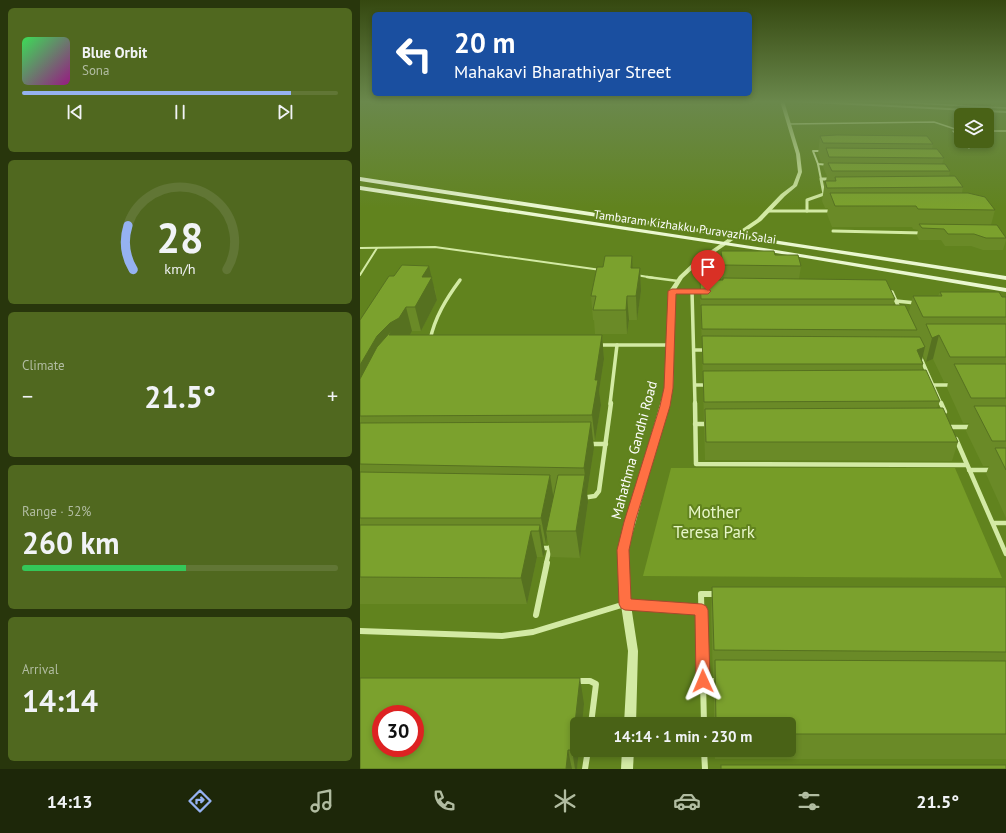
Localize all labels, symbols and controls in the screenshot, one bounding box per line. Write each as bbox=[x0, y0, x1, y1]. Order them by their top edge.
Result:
text: 20 m bbox=[454, 24, 515, 61]
icon: left bbox=[388, 28, 440, 80]
text: Blue Orbit bbox=[82, 43, 147, 62]
text: Mahakavi Bharathiyar Street bbox=[454, 60, 671, 83]
text: Sona bbox=[82, 62, 109, 79]
icon: previous bbox=[64, 101, 86, 123]
icon: pause bbox=[169, 101, 191, 123]
icon: next bbox=[274, 101, 296, 123]
map controls bbox=[954, 108, 994, 148]
button: layers bbox=[954, 108, 994, 148]
street label: Tambaram Kizhakku Puravazhi Salai bbox=[593, 206, 777, 247]
text: 28 bbox=[156, 211, 204, 264]
pin bbox=[691, 250, 725, 291]
icon: arrive bbox=[697, 256, 719, 278]
text: km/h bbox=[164, 259, 196, 278]
text: Climate bbox=[22, 357, 65, 374]
text: 21.5° bbox=[144, 377, 216, 416]
street label: Mahathma Gandhi Road bbox=[607, 379, 661, 521]
text: − bbox=[22, 382, 33, 410]
text: + bbox=[327, 382, 338, 410]
park label: Mother Teresa Park bbox=[673, 501, 755, 543]
text: Range · 52% bbox=[22, 503, 91, 520]
text: 260 km bbox=[22, 523, 120, 562]
position arrow bbox=[682, 660, 724, 702]
text: Arrival bbox=[22, 661, 58, 678]
text: 14:14 bbox=[22, 681, 98, 720]
speed limit sign: 30 bbox=[372, 705, 424, 757]
text: 14:14 · 1 min · 230 m bbox=[614, 727, 752, 746]
icon: directions bbox=[186, 787, 214, 815]
icon: music bbox=[308, 787, 336, 815]
icon: phone bbox=[430, 787, 458, 815]
icon: climate bbox=[551, 787, 579, 815]
icon: car bbox=[673, 787, 701, 815]
icon: filters bbox=[795, 787, 823, 815]
text: 14:13 bbox=[47, 790, 93, 813]
text: 21.5° bbox=[916, 790, 959, 813]

